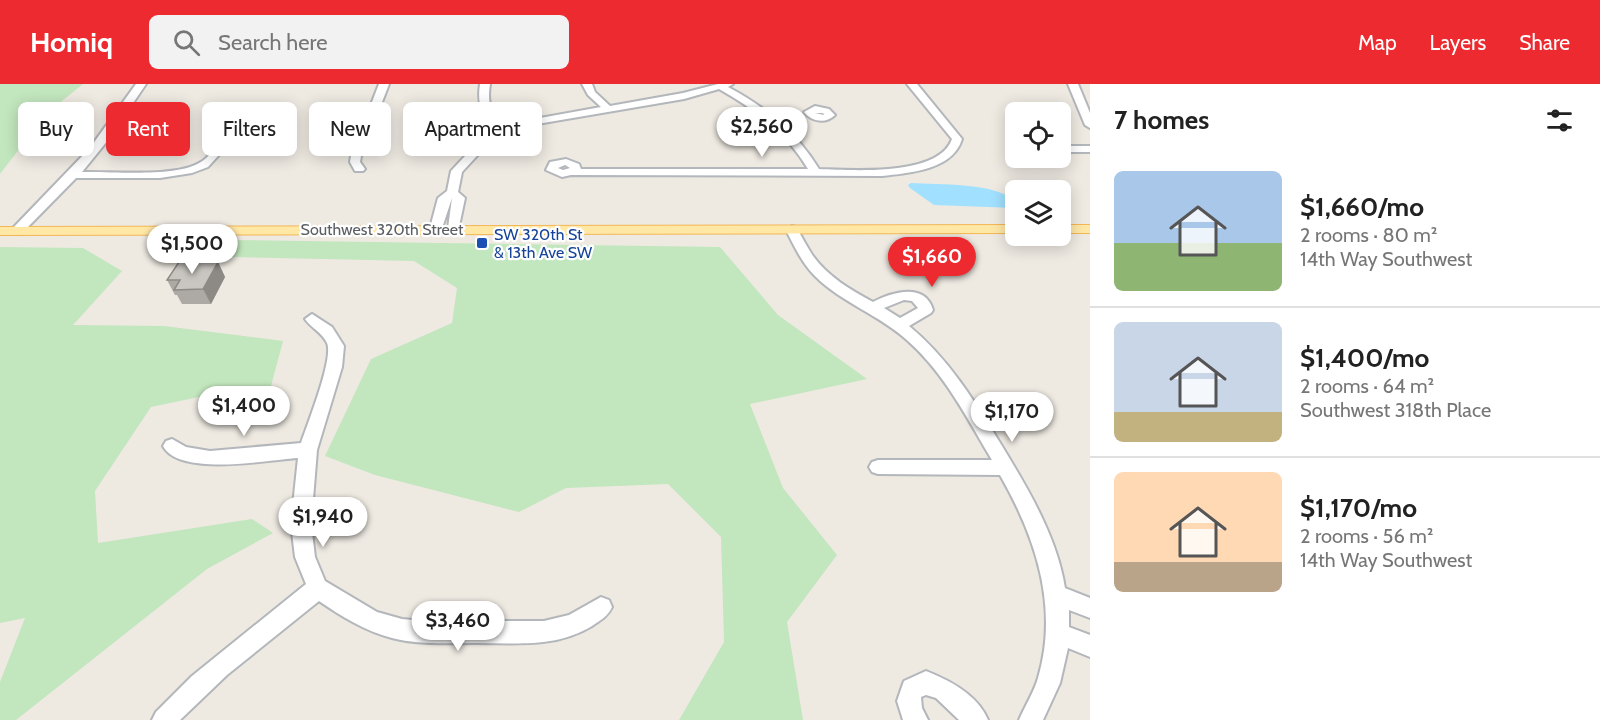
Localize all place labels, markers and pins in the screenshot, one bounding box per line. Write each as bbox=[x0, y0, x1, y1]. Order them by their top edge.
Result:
pin: $2,560 bbox=[713, 107, 811, 158]
pin: $1,500 bbox=[143, 224, 241, 275]
place label: SW 320th St & 13th Ave SW bbox=[494, 225, 593, 262]
marker: SW 320th St & 13th Ave SW bbox=[475, 236, 489, 250]
pin: $1,660 bbox=[883, 237, 981, 288]
pin: $1,400 bbox=[195, 386, 293, 437]
pin: $1,170 bbox=[963, 392, 1061, 443]
pin: $1,940 bbox=[274, 497, 372, 548]
pin: $3,460 bbox=[409, 601, 507, 652]

